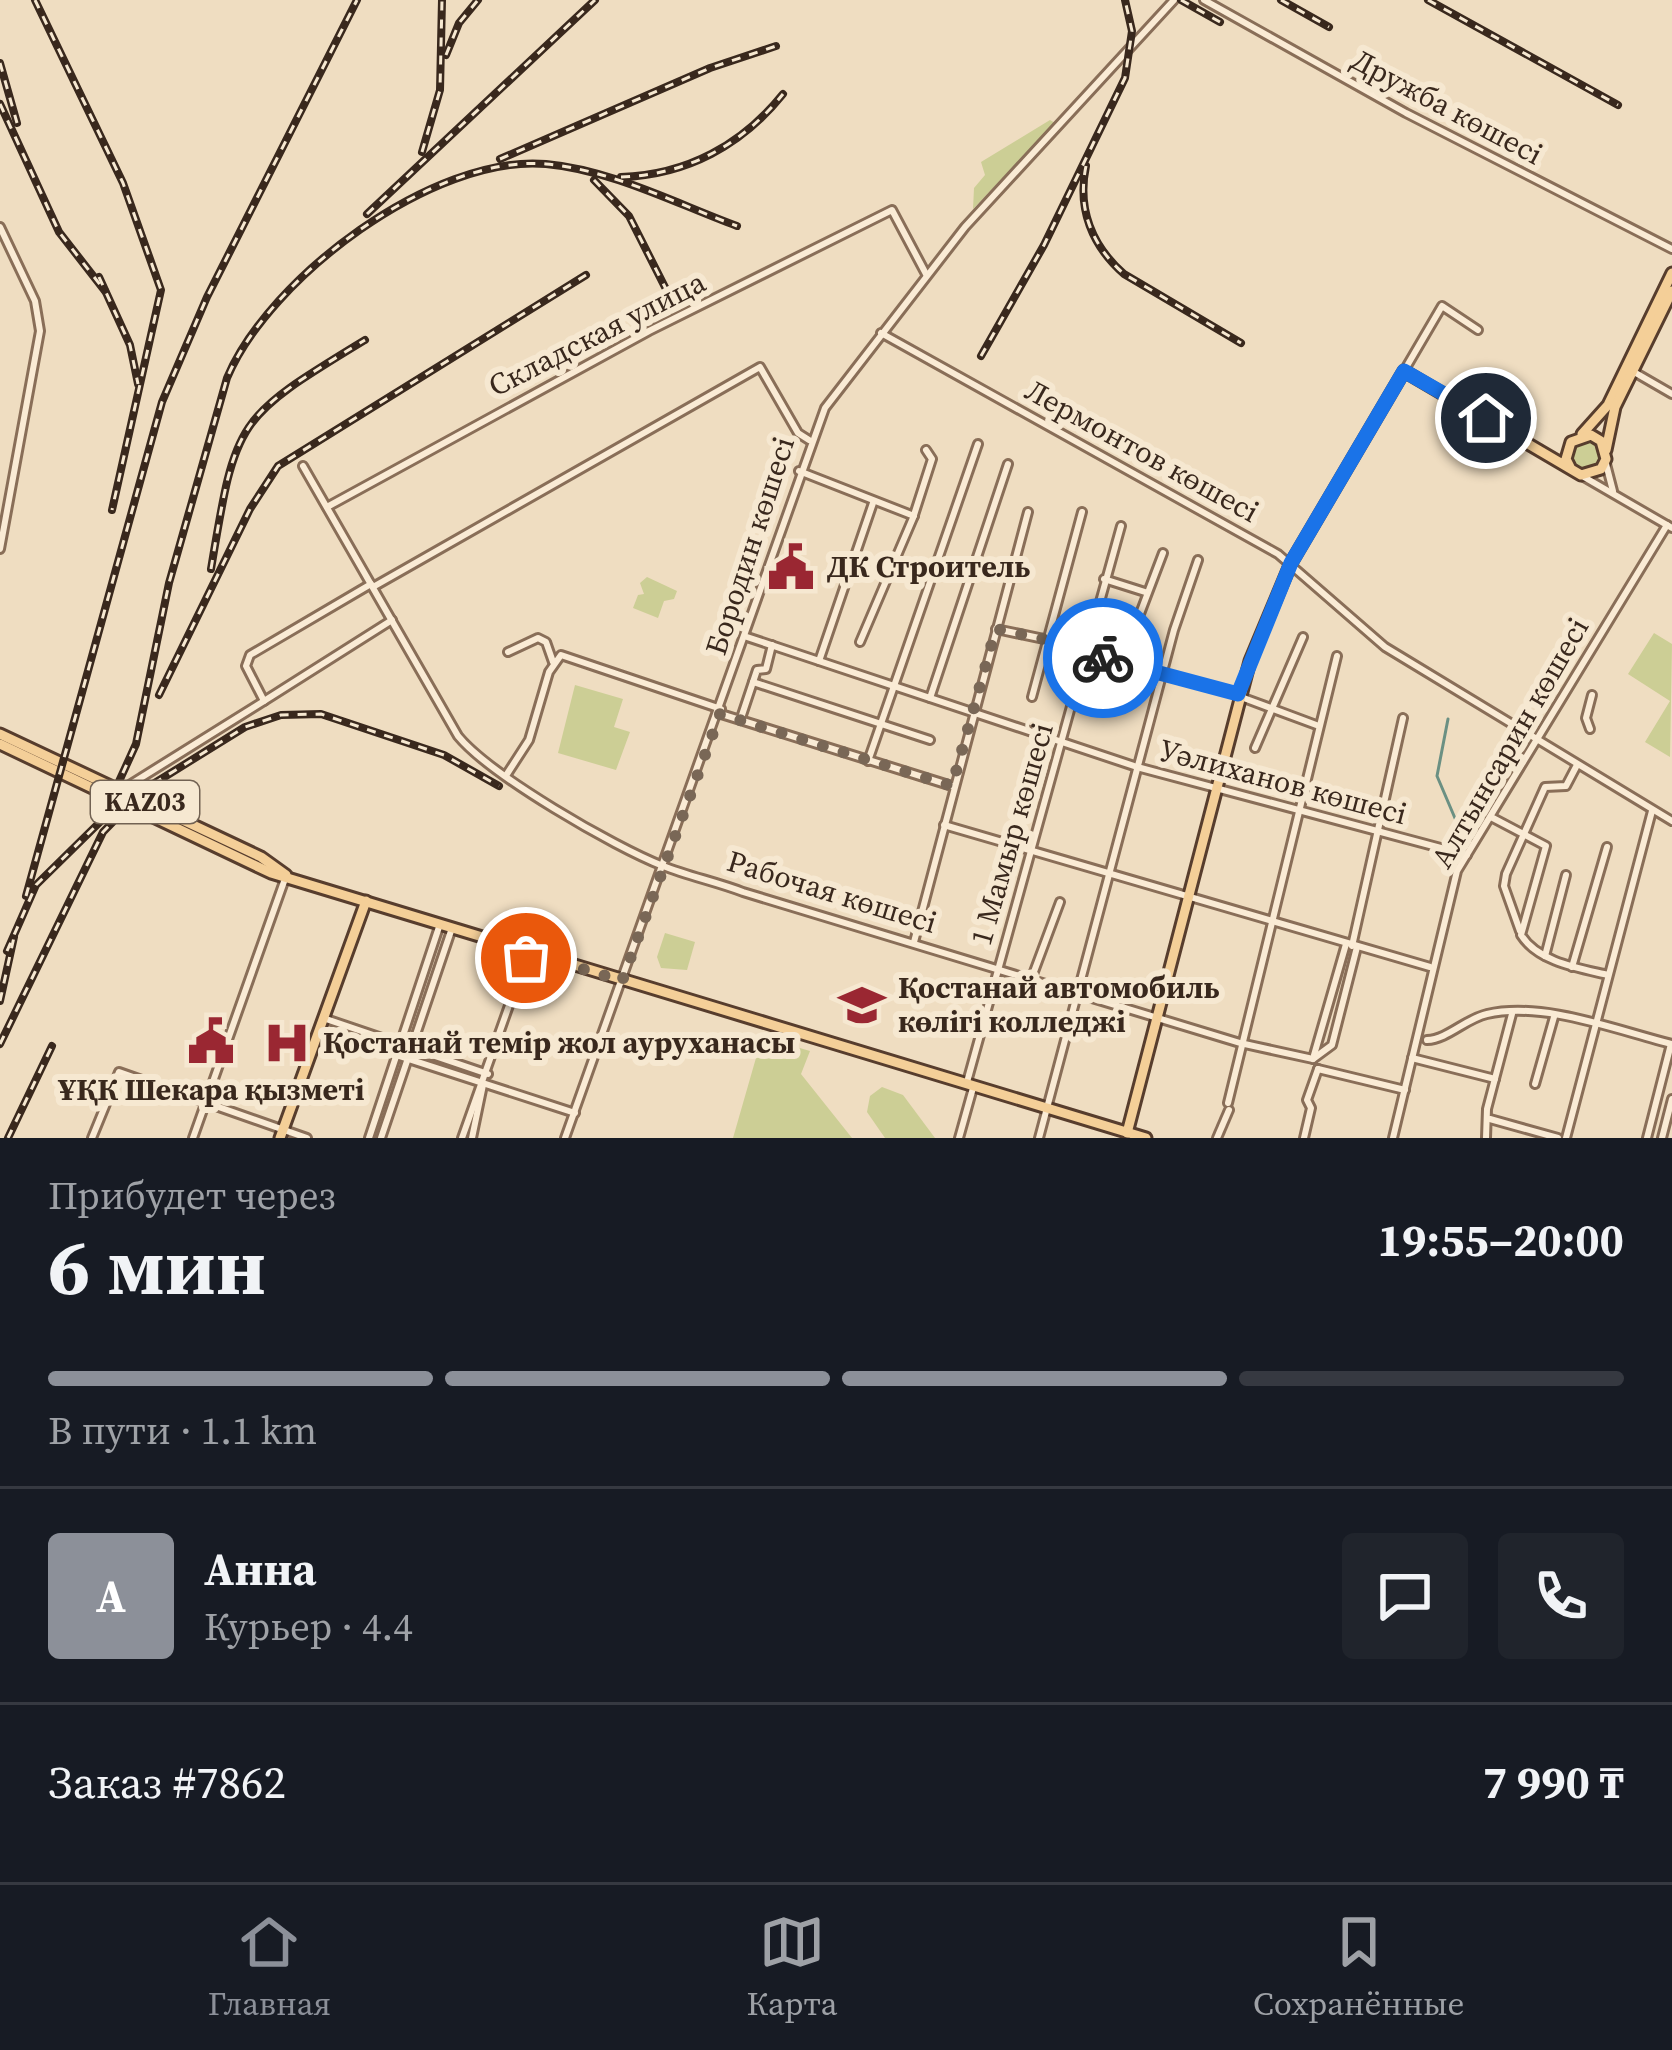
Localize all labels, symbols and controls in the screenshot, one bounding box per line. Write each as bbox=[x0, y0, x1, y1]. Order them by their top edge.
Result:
street label: Дружба көшесі bbox=[1344, 39, 1550, 174]
street label: Складская улица bbox=[481, 261, 713, 406]
pin bbox=[1435, 367, 1537, 469]
street label: Лермонтов көшесі bbox=[1018, 369, 1267, 532]
icon: home bbox=[1453, 385, 1519, 451]
street label: Бородин көшесі bbox=[695, 431, 804, 660]
public building icon: ДК Строитель bbox=[766, 542, 816, 592]
place label: ДК Строитель bbox=[827, 546, 1030, 587]
courier bbox=[1043, 598, 1163, 718]
street label: Алтынсарин көшесі bbox=[1421, 610, 1598, 875]
icon: bike bbox=[1070, 625, 1136, 691]
street label: 1 Мамыр көшесі bbox=[960, 718, 1063, 950]
street label: Уәлиханов көшесі bbox=[1155, 729, 1411, 834]
road number: KАZ03 bbox=[91, 781, 199, 823]
street label: Рабочая көшесі bbox=[722, 840, 942, 943]
pin bbox=[475, 907, 577, 1009]
icon: bag bbox=[493, 925, 559, 991]
place label: Қостанай автомобиль көлігі колледжі bbox=[898, 967, 1219, 1042]
school or university icon: Қостанай автомобиль көлігі колледжі bbox=[837, 980, 887, 1030]
public building icon: ҰҚК Шекара қызметі bbox=[186, 1016, 236, 1066]
hospital icon: Қостанай темір жол ауруханасы bbox=[262, 1018, 312, 1068]
place label: Қостанай темір жол ауруханасы bbox=[323, 1022, 795, 1063]
place label: ҰҚК Шекара қызметі bbox=[58, 1069, 364, 1110]
text: Прибудет через bbox=[48, 1169, 336, 1222]
text: 19:55–20:00 bbox=[1378, 1209, 1624, 1271]
text: 6 мин bbox=[48, 1213, 266, 1320]
text: В пути · 1.1 km bbox=[48, 1404, 317, 1457]
button: chat bbox=[1342, 1533, 1468, 1659]
button: phone bbox=[1498, 1533, 1624, 1659]
text: Анна bbox=[204, 1538, 316, 1600]
text: А bbox=[96, 1565, 126, 1627]
text: Курьер · 4.4 bbox=[204, 1600, 413, 1653]
text: Заказ #7862 bbox=[48, 1751, 286, 1813]
text: 7 990 ₸ bbox=[1483, 1751, 1624, 1813]
tab: Главная bbox=[208, 1909, 331, 2026]
tab: Карта bbox=[746, 1909, 838, 2026]
tab: Сохранённые bbox=[1253, 1909, 1464, 2026]

